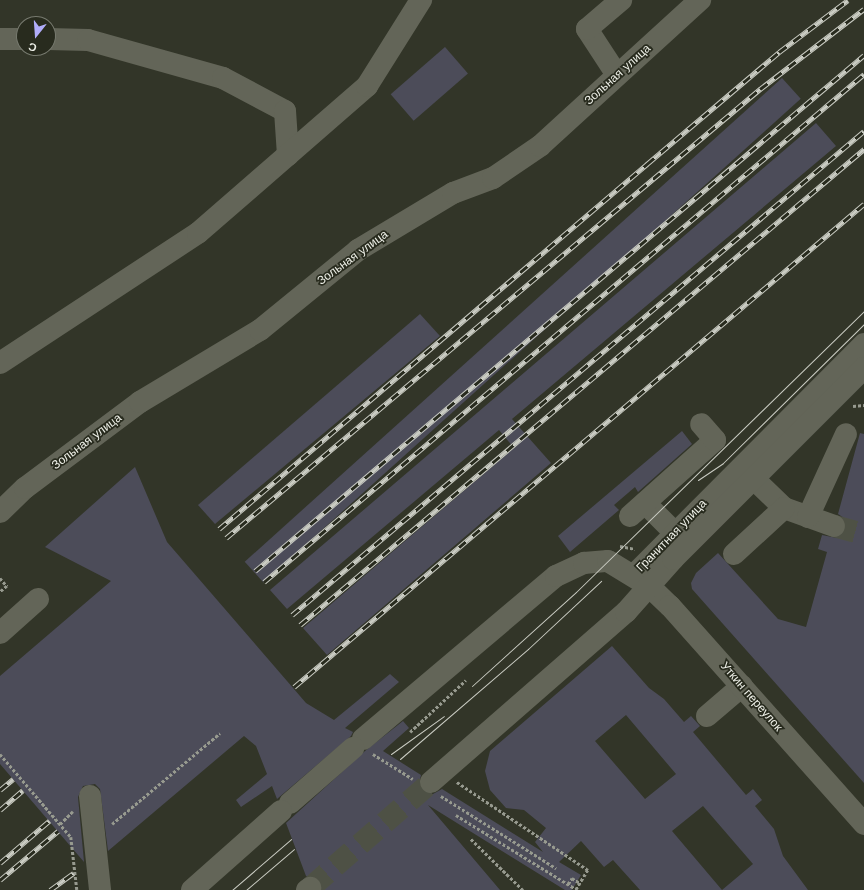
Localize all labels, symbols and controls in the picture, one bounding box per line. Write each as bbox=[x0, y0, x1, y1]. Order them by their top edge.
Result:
north arrow bbox=[16, 16, 56, 56]
text: С bbox=[27, 40, 38, 54]
street label: Зольная улица bbox=[582, 42, 654, 108]
street label: Зольная улица bbox=[315, 228, 391, 288]
street label: Зольная улица bbox=[49, 411, 125, 473]
street label: Гранитная улица bbox=[634, 497, 710, 575]
street label: Уткин переулок bbox=[717, 659, 785, 735]

